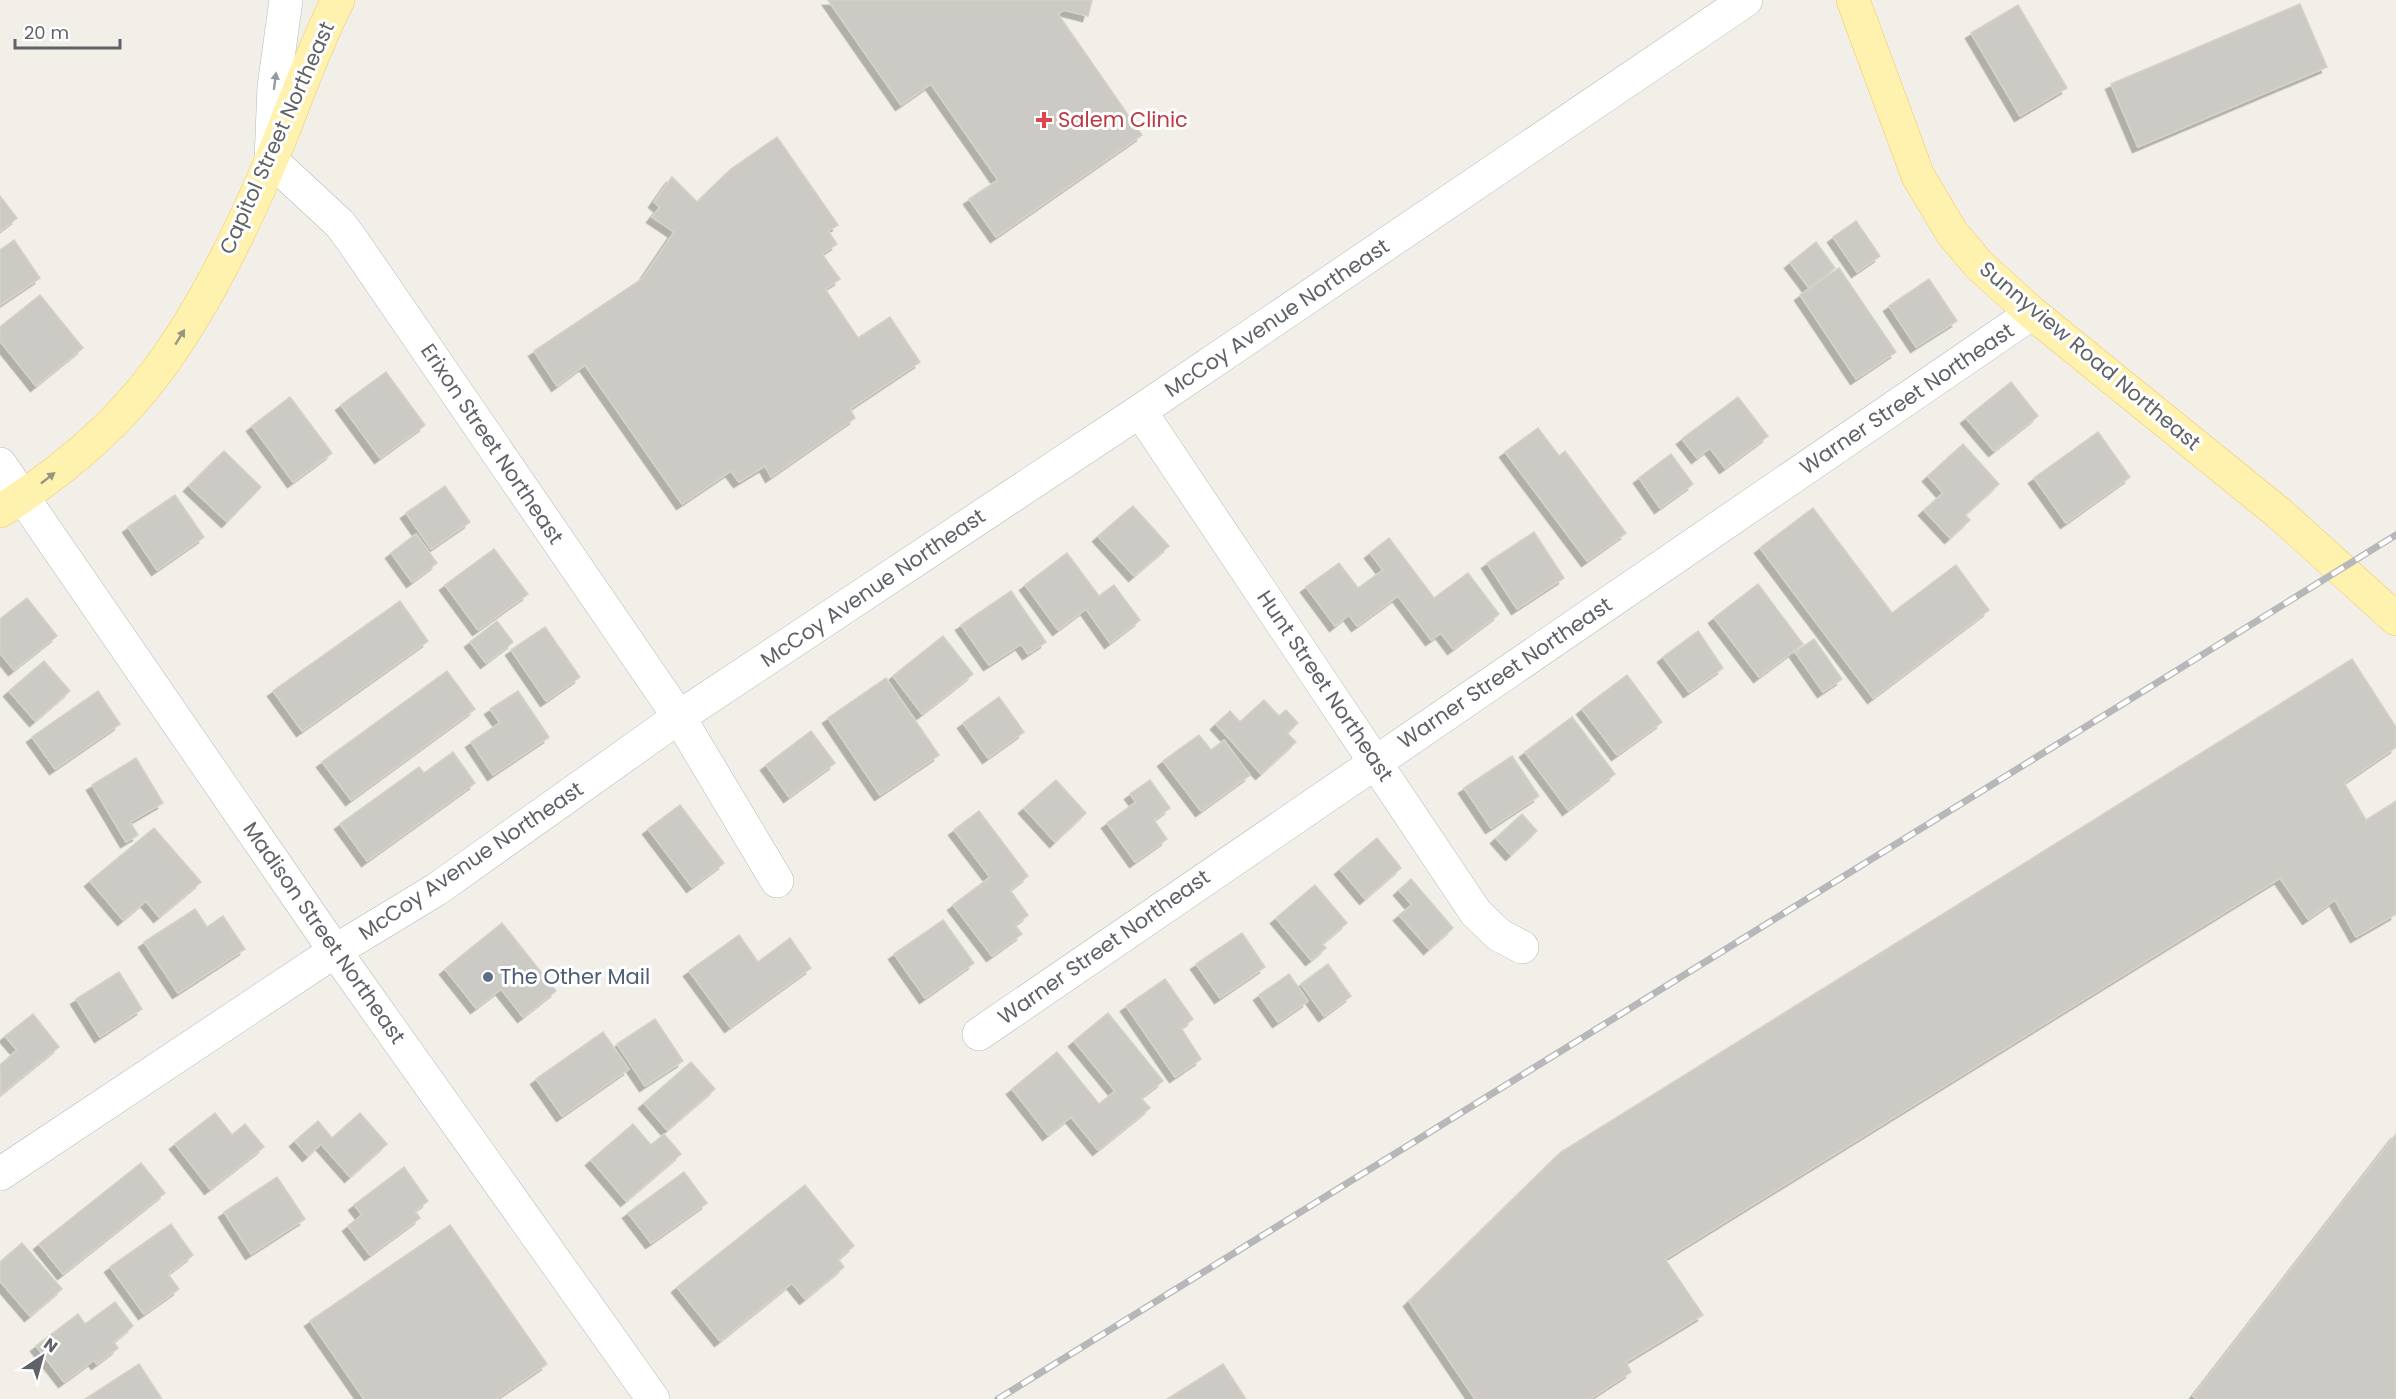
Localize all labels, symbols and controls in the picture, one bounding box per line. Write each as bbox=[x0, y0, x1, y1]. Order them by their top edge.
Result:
scale bar bbox=[15, 12, 120, 50]
street label: Capitol Street Northeast bbox=[212, 17, 341, 259]
text: 20 m bbox=[24, 20, 69, 45]
one-way arrow bbox=[270, 72, 280, 91]
place label: Salem Clinic bbox=[1058, 105, 1188, 134]
marker: Salem Clinic bbox=[1035, 111, 1053, 129]
street label: McCoy Avenue Northeast bbox=[1159, 231, 1395, 404]
street label: Sunnyview Road Northeast bbox=[1974, 254, 2207, 457]
street label: Warner Street Northeast bbox=[1794, 316, 2019, 481]
one-way arrow bbox=[175, 329, 186, 345]
street label: Erixon Street Northeast bbox=[414, 338, 571, 550]
one-way arrow bbox=[40, 472, 56, 484]
street label: McCoy Avenue Northeast bbox=[755, 501, 991, 674]
street label: Hunt Street Northeast bbox=[1251, 584, 1400, 787]
street label: Warner Street Northeast bbox=[1392, 590, 1617, 755]
street label: McCoy Avenue Northeast bbox=[353, 774, 589, 947]
street label: Madison Street Northeast bbox=[236, 816, 412, 1050]
street label: Warner Street Northeast bbox=[992, 862, 1215, 1031]
place label: The Other Mail bbox=[500, 962, 650, 991]
marker: The Other Mail bbox=[481, 970, 495, 984]
north arrow bbox=[12, 1327, 72, 1387]
text: N bbox=[39, 1332, 62, 1358]

